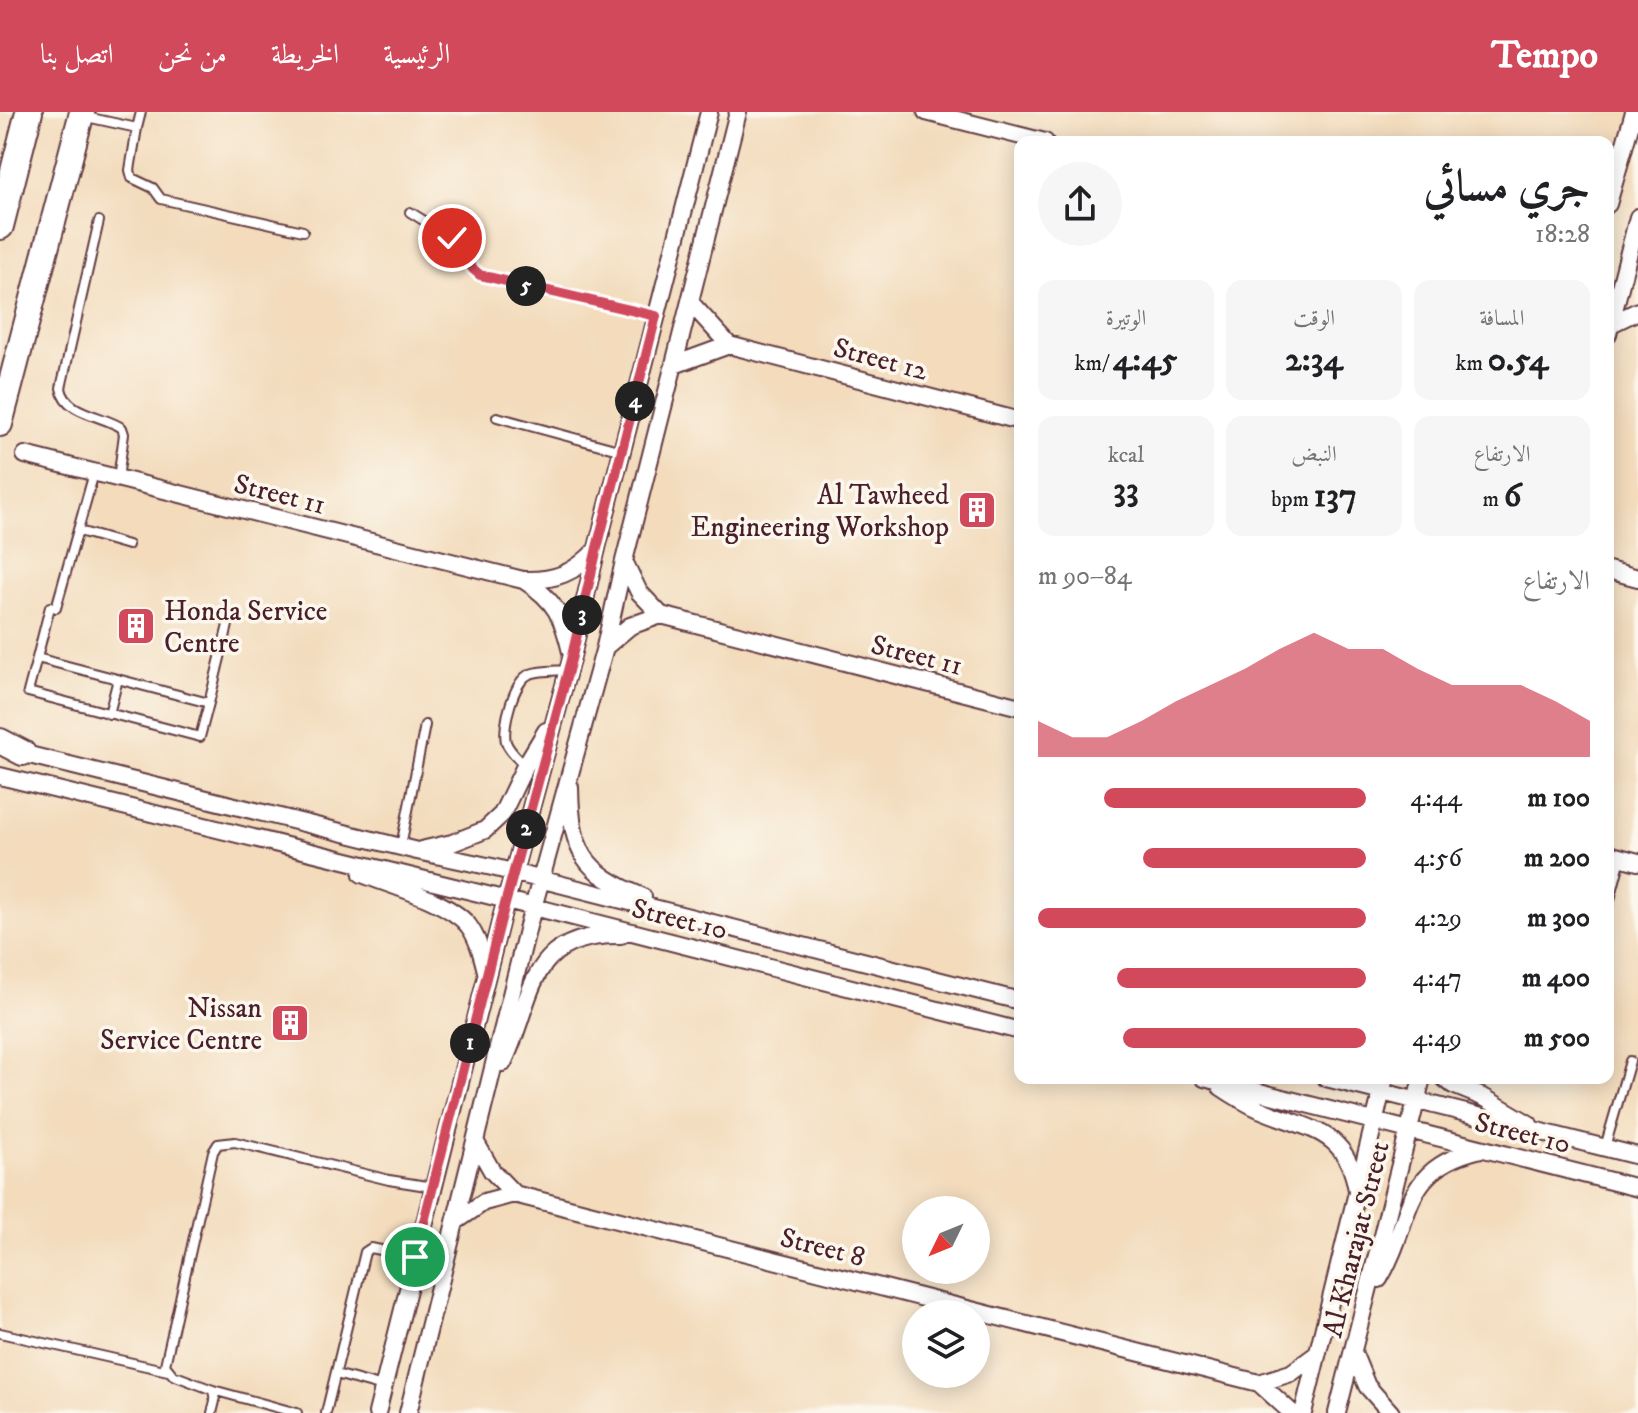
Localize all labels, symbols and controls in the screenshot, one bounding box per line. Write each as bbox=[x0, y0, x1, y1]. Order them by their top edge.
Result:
text: Tempo bbox=[1491, 32, 1598, 80]
text: اتصل بنا bbox=[40, 37, 114, 72]
text: من نحن bbox=[158, 37, 227, 72]
text: الخريطة bbox=[271, 37, 339, 72]
text: الرئيسية bbox=[383, 37, 450, 72]
text: جري مسائي bbox=[1424, 160, 1590, 215]
button: share bbox=[1038, 162, 1122, 246]
pin bbox=[418, 204, 486, 272]
icon: check bbox=[430, 216, 474, 260]
text: 18:28 bbox=[1535, 218, 1590, 251]
pin: 5 bbox=[506, 266, 546, 306]
text: 5 bbox=[521, 272, 531, 299]
text: الوتيرة bbox=[1106, 305, 1146, 332]
text: الوقت bbox=[1293, 305, 1335, 332]
text: المسافة bbox=[1480, 305, 1524, 332]
street label: Street 12 bbox=[830, 330, 932, 389]
text: 4:45 bbox=[1113, 339, 1177, 381]
text: 2:34 bbox=[1285, 339, 1343, 381]
text: 0.54 bbox=[1488, 339, 1548, 381]
text: /km bbox=[1075, 350, 1113, 377]
text: km bbox=[1456, 350, 1488, 377]
pin: 4 bbox=[615, 381, 655, 421]
text: 4 bbox=[629, 387, 641, 414]
text: النبض bbox=[1291, 441, 1337, 468]
text: الارتفاع bbox=[1473, 441, 1531, 468]
text: kcal bbox=[1108, 442, 1144, 469]
street label: Street 11 bbox=[230, 466, 329, 523]
text: 33 bbox=[1113, 469, 1139, 511]
text: 137 bbox=[1314, 475, 1357, 517]
text: 6 bbox=[1504, 475, 1521, 517]
place label: Al Tawheed Engineering Workshop bbox=[691, 478, 949, 545]
text: bpm bbox=[1271, 486, 1314, 513]
text: m bbox=[1483, 486, 1504, 513]
building icon: Al Tawheed Engineering Workshop bbox=[956, 489, 998, 531]
text: 84–90 m bbox=[1038, 560, 1132, 593]
text: الارتفاع bbox=[1523, 565, 1590, 598]
place label: Honda Service Centre bbox=[164, 594, 327, 661]
pin: 3 bbox=[562, 595, 602, 635]
text: 3 bbox=[578, 601, 586, 628]
building icon: Honda Service Centre bbox=[115, 605, 157, 647]
street label: Street 11 bbox=[867, 627, 966, 684]
text: 4:44 bbox=[1410, 782, 1462, 815]
text: 100 m bbox=[1527, 782, 1590, 815]
pin: 2 bbox=[506, 809, 546, 849]
text: 2 bbox=[521, 815, 531, 842]
text: 4:56 bbox=[1414, 842, 1462, 875]
text: 200 m bbox=[1524, 842, 1590, 875]
street label: Street 10 bbox=[628, 891, 731, 948]
text: 4:29 bbox=[1415, 902, 1462, 935]
text: 300 m bbox=[1527, 902, 1590, 935]
text: 4:47 bbox=[1412, 962, 1462, 995]
text: 400 m bbox=[1522, 962, 1590, 995]
place label: Nissan Service Centre bbox=[100, 991, 262, 1058]
building icon: Nissan Service Centre bbox=[269, 1002, 311, 1044]
text: 4:49 bbox=[1412, 1022, 1462, 1055]
text: 500 m bbox=[1524, 1022, 1590, 1055]
pin: 1 bbox=[450, 1023, 490, 1063]
text: 1 bbox=[466, 1029, 474, 1056]
street label: Street 10 bbox=[1471, 1105, 1574, 1162]
street label: Al Kharajat Street bbox=[1315, 1138, 1398, 1341]
north arrow bbox=[902, 1196, 990, 1284]
map controls bbox=[902, 1196, 990, 1388]
street label: Street 8 bbox=[777, 1220, 869, 1275]
pin bbox=[381, 1223, 449, 1291]
icon: arrive bbox=[393, 1235, 437, 1279]
button: layers bbox=[902, 1300, 990, 1388]

